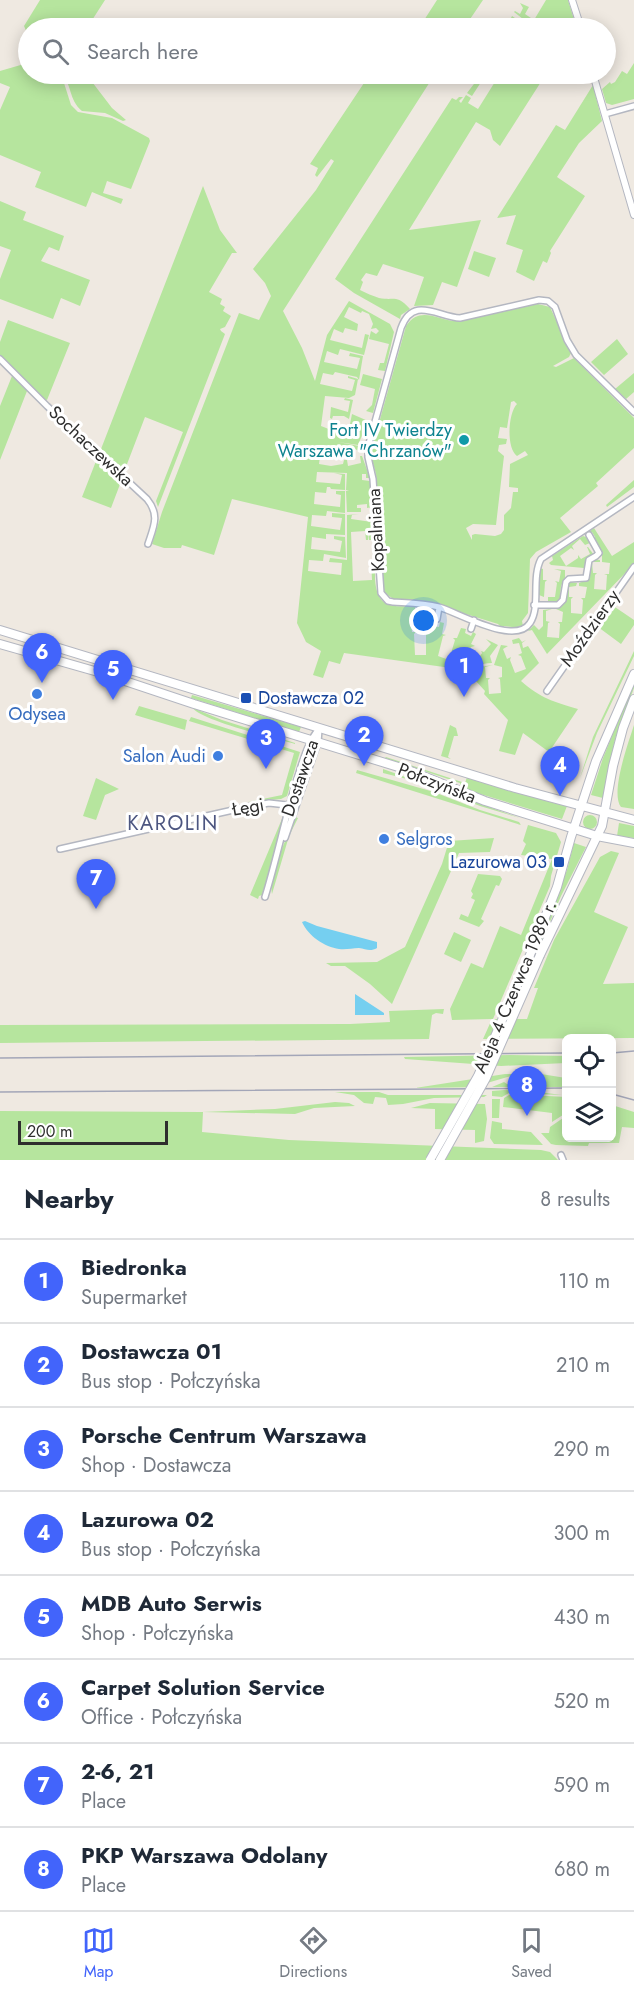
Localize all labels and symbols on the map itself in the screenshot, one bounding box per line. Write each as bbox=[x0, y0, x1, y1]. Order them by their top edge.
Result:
street label: Sochaczewska bbox=[43, 400, 139, 492]
place label: Fort IV Twierdzy Warszawa "Chrzanów" bbox=[278, 417, 452, 464]
marker: Fort IV Twierdzy Warszawa "Chrzanów" bbox=[457, 433, 471, 447]
street label: Kopalniana bbox=[361, 488, 391, 572]
street label: Moździerzy bbox=[554, 584, 626, 672]
your location bbox=[409, 606, 438, 635]
pin: 6 bbox=[22, 634, 62, 683]
pin: 1 bbox=[444, 648, 484, 697]
pin: 5 bbox=[94, 650, 132, 700]
place label: Dostawcza 02 bbox=[258, 685, 364, 711]
marker: Odysea bbox=[30, 687, 44, 701]
marker: Dostawcza 02 bbox=[239, 691, 253, 705]
place label: Odysea bbox=[8, 701, 66, 727]
pin: 2 bbox=[344, 716, 384, 766]
pin: 3 bbox=[246, 720, 286, 769]
street label: Dostawcza bbox=[275, 736, 325, 820]
place label: Salon Audi bbox=[123, 743, 206, 769]
pin: 4 bbox=[540, 746, 580, 796]
marker: Salon Audi bbox=[211, 749, 225, 763]
street label: Połczyńska bbox=[394, 756, 480, 810]
street label: Łęgi bbox=[229, 791, 266, 823]
district label: KAROLIN bbox=[127, 809, 219, 838]
place label: Selgros bbox=[396, 826, 453, 852]
marker: Selgros bbox=[377, 832, 391, 846]
place label: Lazurowa 03 bbox=[450, 849, 547, 875]
marker: Lazurowa 03 bbox=[552, 855, 566, 869]
pin: 7 bbox=[76, 860, 116, 909]
street label: Aleja 4 Czerwca 1989 r. bbox=[467, 897, 563, 1077]
pin: 8 bbox=[508, 1066, 546, 1116]
scale bar bbox=[18, 1118, 168, 1146]

